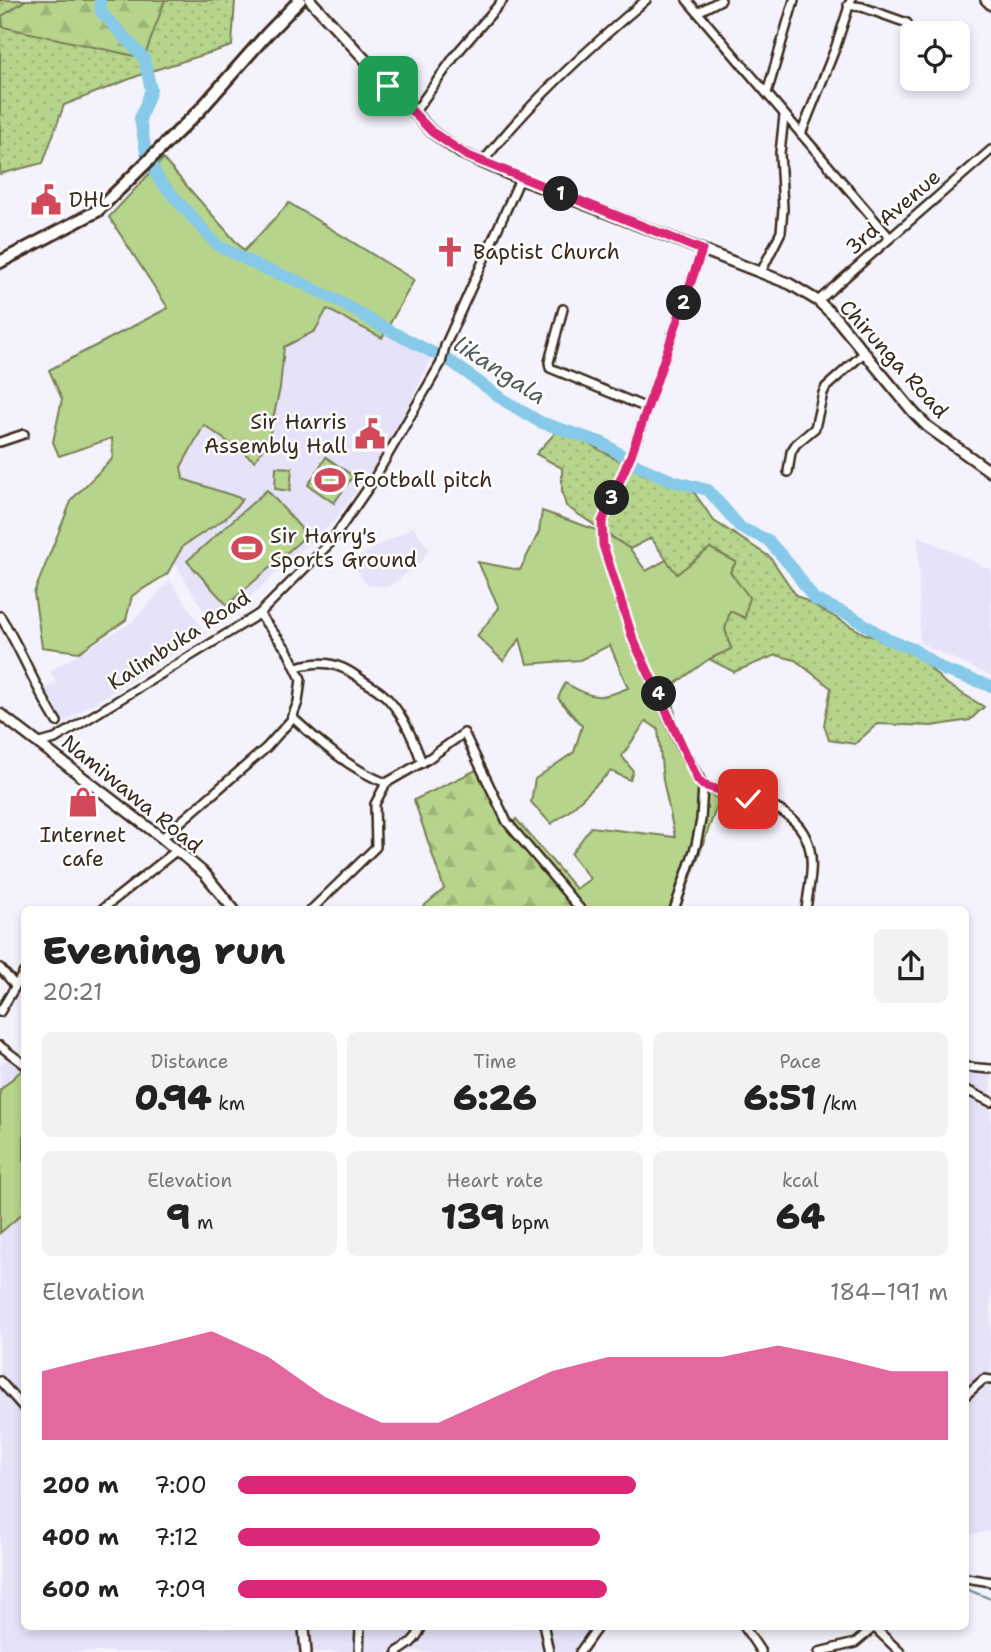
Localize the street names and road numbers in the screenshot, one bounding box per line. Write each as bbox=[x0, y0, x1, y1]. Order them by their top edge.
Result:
street label: 3rd Avenue bbox=[839, 163, 947, 261]
street label: Chirunga Road bbox=[833, 294, 955, 424]
street label: Kalimbuka Road bbox=[102, 583, 256, 697]
street label: Namiwawa Road bbox=[56, 728, 208, 860]

